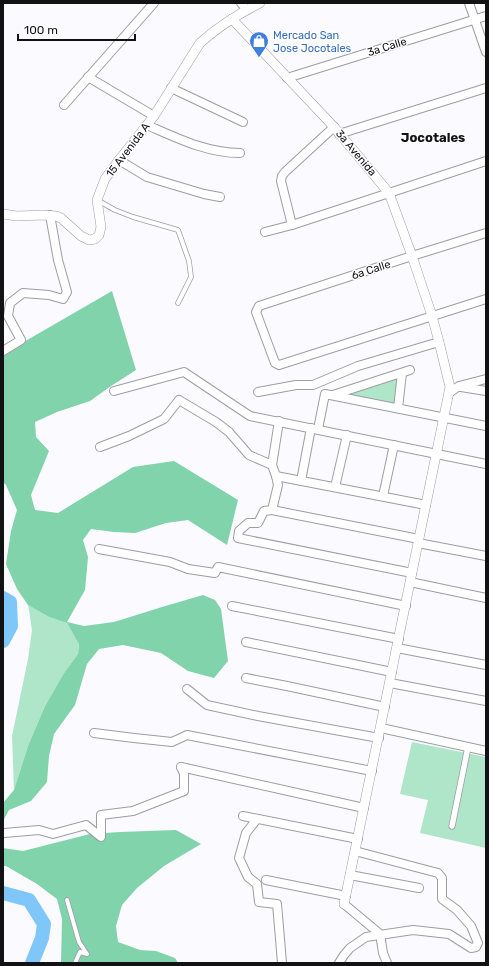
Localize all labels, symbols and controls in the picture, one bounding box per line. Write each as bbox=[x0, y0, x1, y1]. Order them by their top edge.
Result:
scale bar bbox=[18, 16, 135, 42]
text: 100 m bbox=[24, 23, 58, 37]
place label: Mercado San Jose Jocotales bbox=[273, 29, 352, 55]
shop icon: Mercado San Jose Jocotales bbox=[248, 30, 270, 58]
street label: 3a Calle bbox=[366, 35, 408, 59]
street label: 15 Avenida A bbox=[103, 120, 153, 180]
street label: 3a Avenida bbox=[333, 127, 379, 179]
district label: Jocotales bbox=[401, 130, 465, 145]
street label: 6a Calle bbox=[350, 258, 392, 282]

